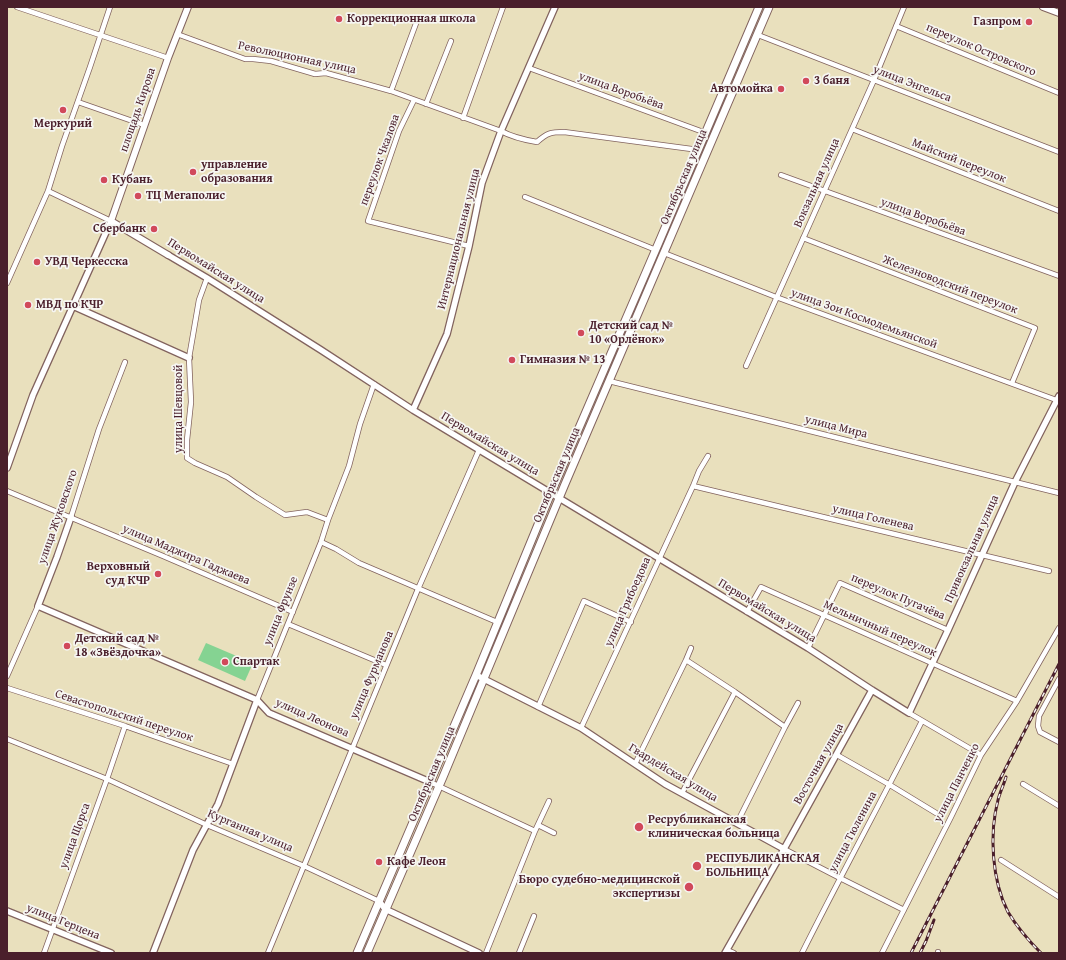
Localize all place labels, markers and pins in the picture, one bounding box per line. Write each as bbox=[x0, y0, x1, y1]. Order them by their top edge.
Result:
place label: Коррекционная школа bbox=[347, 12, 476, 26]
marker: Коррекционная школа bbox=[334, 14, 344, 24]
place label: Газпром bbox=[974, 15, 1021, 29]
marker: Газпром bbox=[1024, 17, 1034, 27]
place label: 3 баня bbox=[814, 74, 849, 88]
marker: 3 баня bbox=[801, 76, 811, 86]
place label: Автомойка bbox=[710, 82, 773, 96]
marker: Автомойка bbox=[776, 84, 786, 94]
marker: Меркурий bbox=[58, 105, 68, 115]
place label: Меркурий bbox=[34, 117, 92, 131]
place label: управление образования bbox=[201, 158, 273, 186]
marker: управление образования bbox=[188, 167, 198, 177]
place label: Кубань bbox=[112, 173, 153, 187]
marker: Кубань bbox=[99, 175, 109, 185]
place label: ТЦ Мегаполис bbox=[146, 189, 225, 203]
marker: ТЦ Мегаполис bbox=[133, 191, 143, 201]
place label: Сбербанк bbox=[93, 222, 146, 236]
marker: Сбербанк bbox=[149, 224, 159, 234]
place label: УВД Черкесска bbox=[45, 255, 128, 269]
marker: УВД Черкесска bbox=[32, 257, 42, 267]
place label: МВД по КЧР bbox=[36, 298, 103, 312]
marker: МВД по КЧР bbox=[23, 300, 33, 310]
place label: Детский сад № 10 «Орлёнок» bbox=[589, 319, 673, 347]
marker: Детский сад № 10 «Орлёнок» bbox=[576, 328, 586, 338]
place label: Гимназия № 13 bbox=[520, 353, 605, 367]
marker: Гимназия № 13 bbox=[507, 355, 517, 365]
place label: Верховный суд КЧР bbox=[87, 560, 150, 588]
marker: Верховный суд КЧР bbox=[153, 569, 163, 579]
place label: Детский сад № 18 «Звёздочка» bbox=[75, 632, 161, 660]
marker: Детский сад № 18 «Звёздочка» bbox=[62, 641, 72, 651]
place label: Спартак bbox=[233, 655, 279, 669]
marker: Спартак bbox=[220, 657, 230, 667]
place label: Ресрубликанская клиническая больница bbox=[648, 813, 780, 841]
marker: Ресрубликанская клиническая больница bbox=[633, 821, 645, 833]
place label: РЕСПУБЛИКАНСКАЯ БОЛЬНИЦА bbox=[706, 852, 820, 880]
place label: Кафе Леон bbox=[387, 855, 446, 869]
marker: Кафе Леон bbox=[374, 857, 384, 867]
marker: РЕСПУБЛИКАНСКАЯ БОЛЬНИЦА bbox=[691, 860, 703, 872]
place label: Бюро судебно-медицинской экспертизы bbox=[519, 873, 680, 901]
marker: Бюро судебно-медицинской экспертизы bbox=[683, 881, 695, 893]

